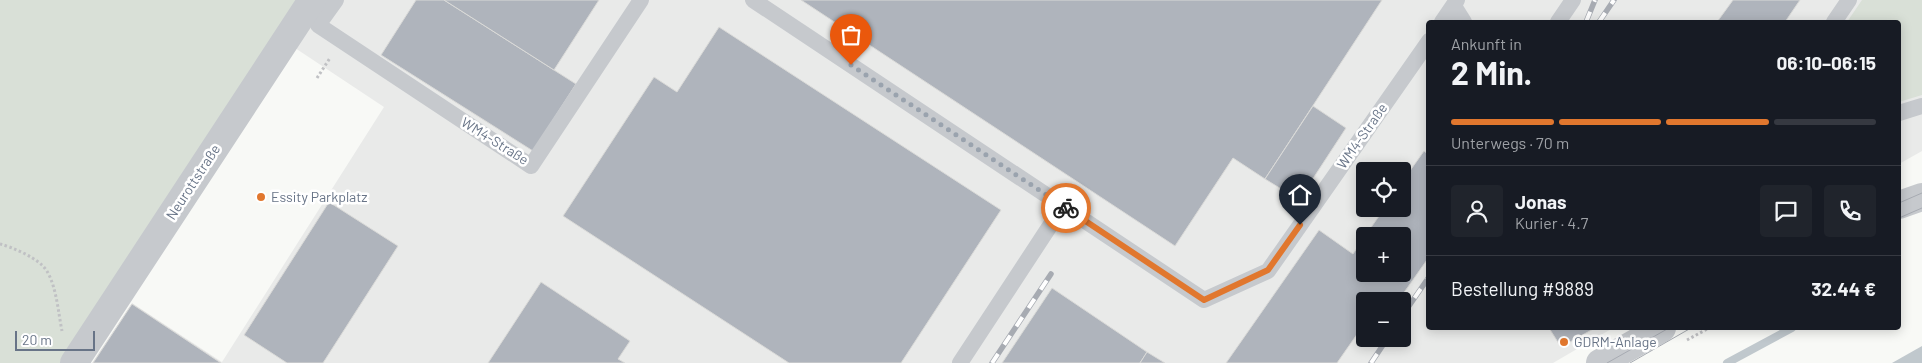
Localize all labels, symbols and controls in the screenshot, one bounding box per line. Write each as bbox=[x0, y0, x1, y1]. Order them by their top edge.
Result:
pin bbox=[830, 14, 872, 65]
icon: bag bbox=[837, 21, 865, 49]
text: Ankunft in bbox=[1451, 34, 1522, 53]
text: 06:10–06:15 bbox=[1777, 51, 1876, 74]
text: 2 Min. bbox=[1451, 53, 1532, 91]
street label: WM4-Straße bbox=[1333, 100, 1390, 172]
street label: WM4-Straße bbox=[458, 113, 532, 168]
text: Unterwegs · 70 m bbox=[1451, 133, 1569, 152]
street label: Neurottstraße bbox=[162, 141, 223, 223]
map controls bbox=[1356, 162, 1411, 347]
button: locate bbox=[1356, 162, 1411, 217]
pin bbox=[1279, 174, 1321, 225]
icon: home bbox=[1286, 181, 1314, 209]
courier bbox=[1041, 183, 1091, 233]
button: person bbox=[1451, 185, 1503, 237]
button: chat bbox=[1760, 185, 1812, 237]
button: phone bbox=[1824, 185, 1876, 237]
place label: Essity Parkplatz bbox=[271, 188, 368, 205]
text: Jonas bbox=[1515, 190, 1567, 213]
marker: Essity Parkplatz bbox=[255, 191, 267, 203]
icon: bike bbox=[1052, 194, 1080, 222]
text: Kurier · 4.7 bbox=[1515, 213, 1588, 232]
button: + bbox=[1356, 227, 1411, 282]
text: Bestellung #9889 bbox=[1451, 277, 1594, 300]
text: 32.44 € bbox=[1811, 277, 1876, 300]
button: − bbox=[1356, 292, 1411, 347]
scale bar bbox=[15, 328, 95, 351]
text: 20 m bbox=[22, 331, 52, 348]
place label: GDRM-Anlage bbox=[1574, 333, 1657, 350]
marker: GDRM-Anlage bbox=[1558, 336, 1570, 348]

